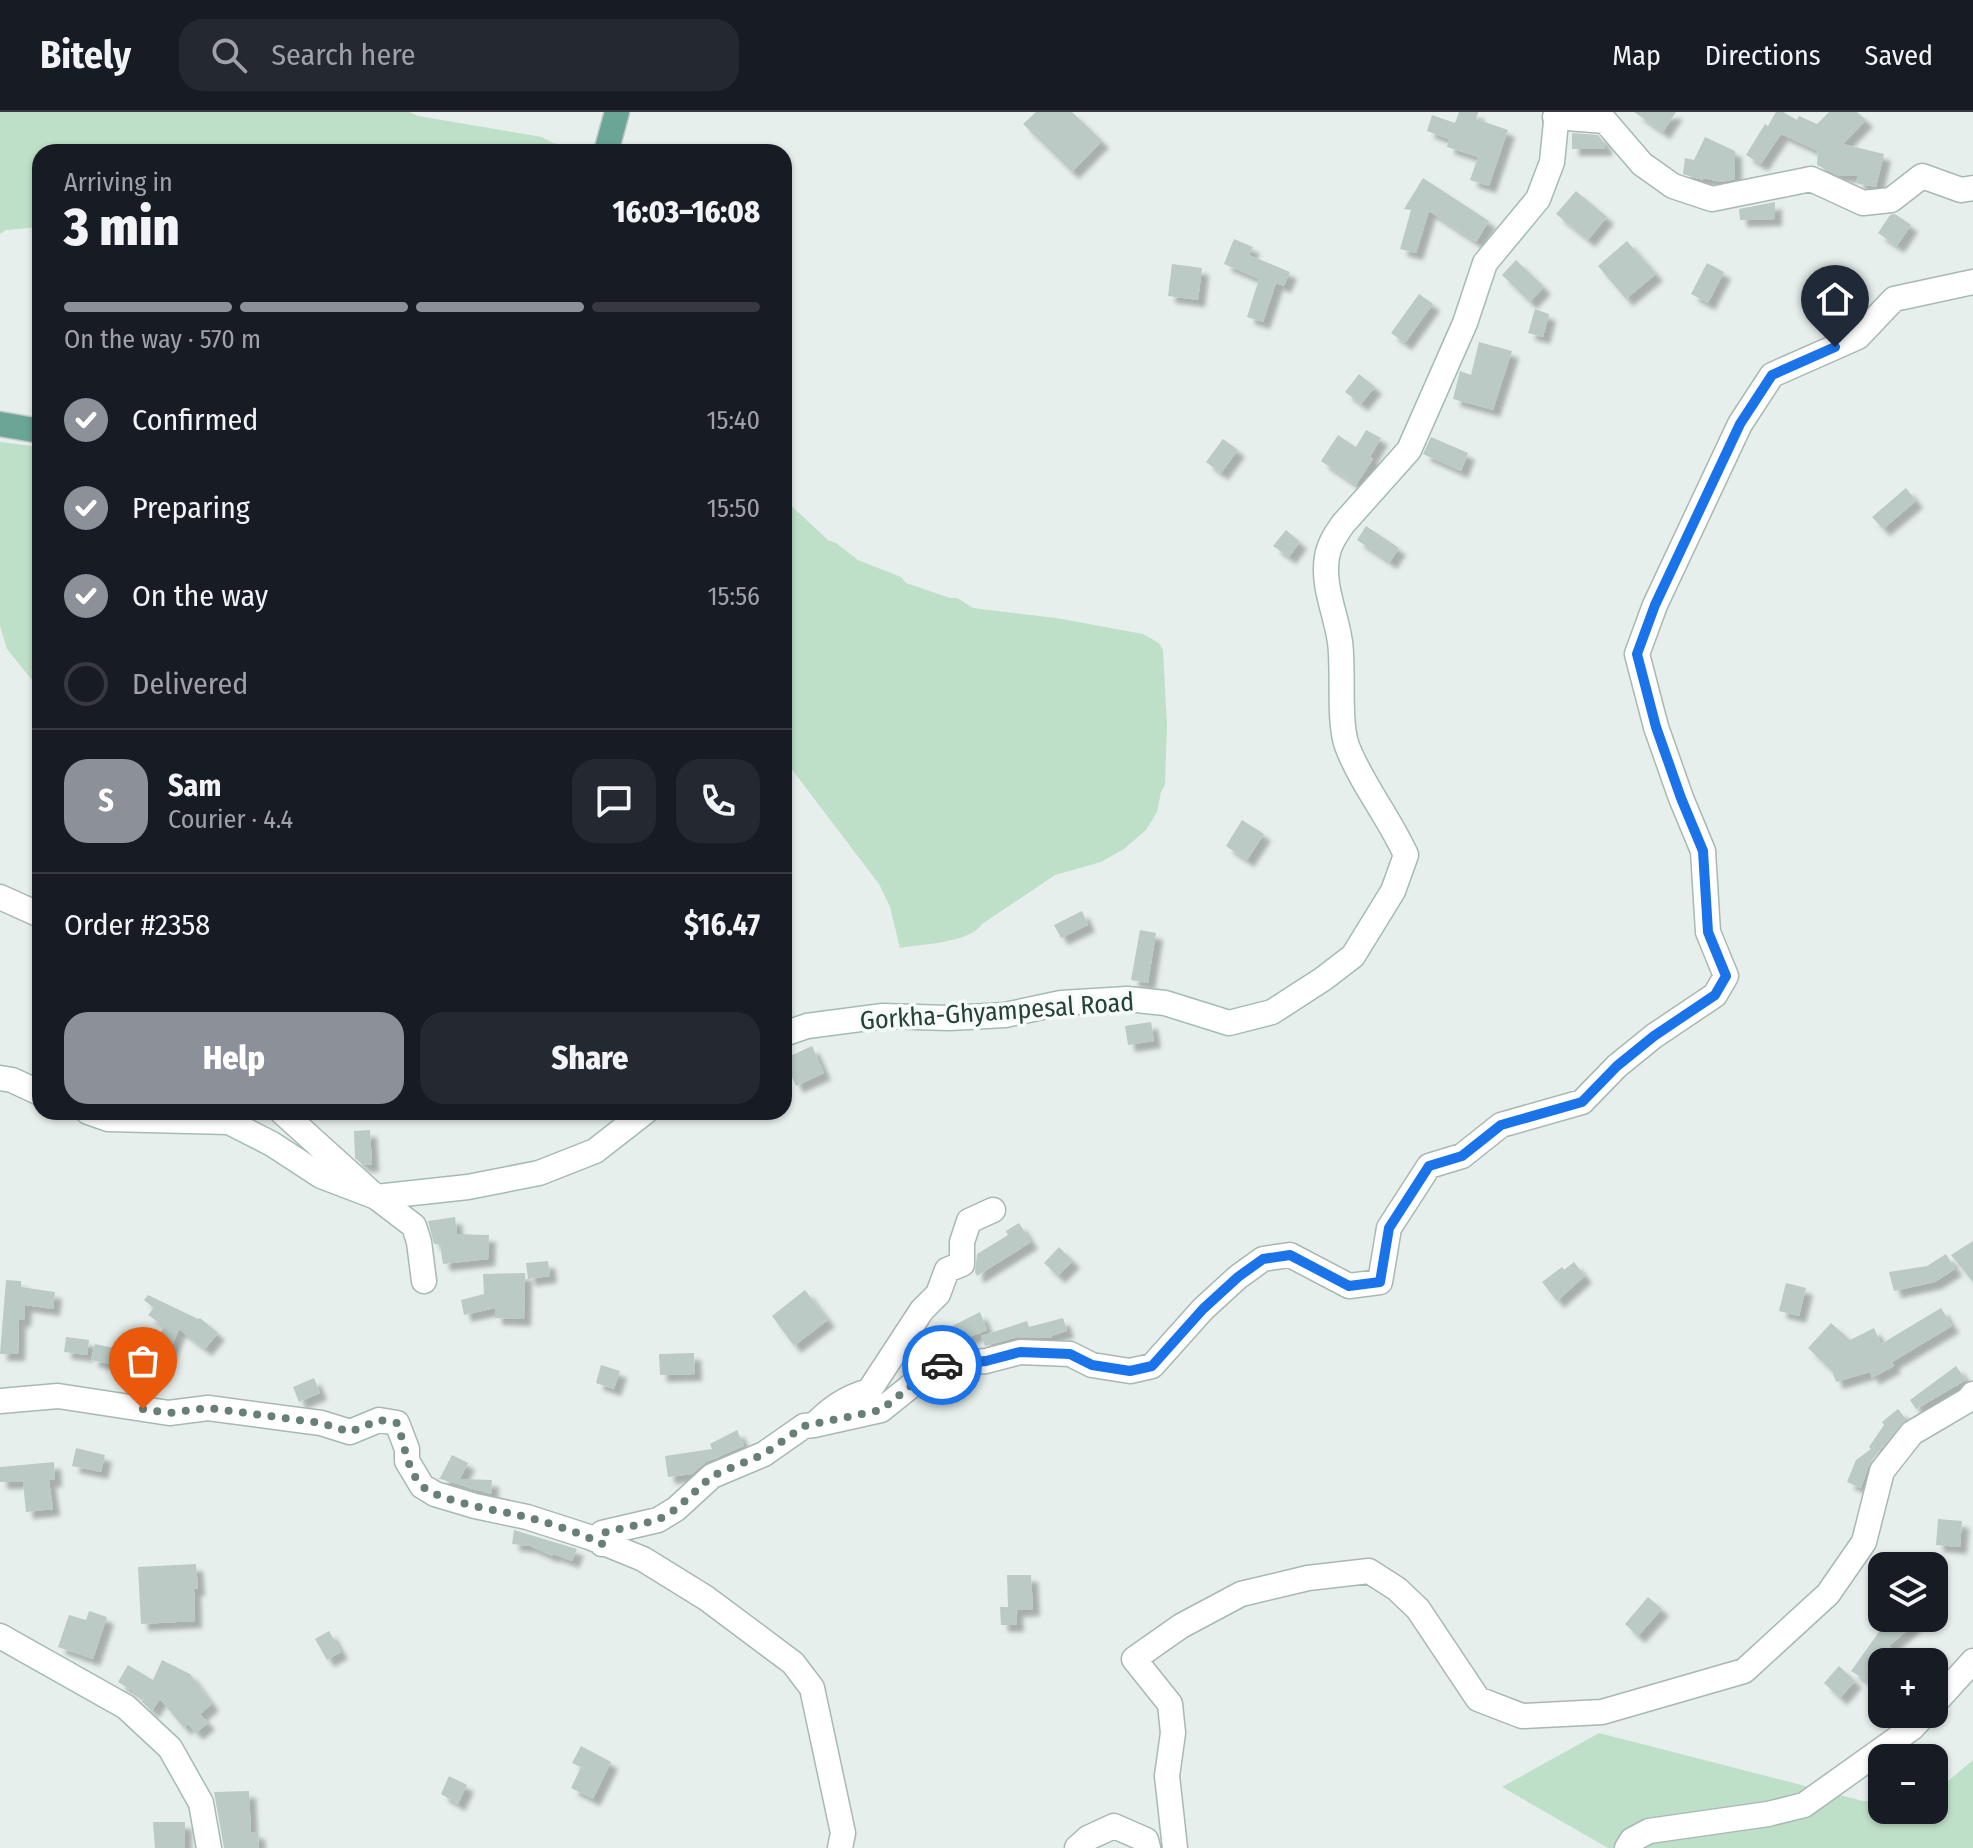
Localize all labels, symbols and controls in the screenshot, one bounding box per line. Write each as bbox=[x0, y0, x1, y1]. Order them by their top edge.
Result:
search box bbox=[179, 19, 739, 91]
text: Bitely bbox=[40, 32, 131, 78]
icon: search bbox=[207, 33, 251, 77]
text: Search here bbox=[271, 37, 416, 73]
text: Map bbox=[1612, 39, 1661, 72]
text: Directions bbox=[1705, 39, 1821, 72]
text: Saved bbox=[1865, 39, 1933, 72]
text: Arriving in bbox=[64, 167, 173, 198]
text: 16:03–16:08 bbox=[613, 194, 760, 230]
text: 3 min bbox=[64, 196, 180, 259]
pin bbox=[1801, 265, 1869, 347]
icon: home bbox=[1813, 277, 1857, 321]
text: On the way · 570 m bbox=[64, 324, 261, 355]
icon: check bbox=[64, 398, 108, 442]
text: Confirmed bbox=[132, 402, 258, 438]
text: 15:40 bbox=[706, 405, 760, 436]
icon: check bbox=[64, 486, 108, 530]
text: Preparing bbox=[132, 490, 250, 526]
text: 15:50 bbox=[707, 493, 760, 524]
icon: check bbox=[64, 574, 108, 618]
text: On the way bbox=[132, 578, 268, 614]
text: 15:56 bbox=[707, 581, 760, 612]
text: Delivered bbox=[132, 666, 248, 702]
button: chat bbox=[572, 759, 656, 843]
button: phone bbox=[676, 759, 760, 843]
text: Sam bbox=[168, 768, 221, 804]
text: S bbox=[98, 783, 114, 819]
text: Courier · 4.4 bbox=[168, 804, 293, 835]
text: Order #2358 bbox=[64, 907, 210, 943]
text: $16.47 bbox=[684, 907, 760, 943]
street label: Gorkha-Ghyampesal Road bbox=[859, 986, 1135, 1037]
button: Help bbox=[64, 1012, 404, 1104]
button: Share bbox=[420, 1012, 760, 1104]
courier bbox=[902, 1325, 982, 1405]
pin bbox=[109, 1327, 177, 1409]
icon: bag bbox=[121, 1339, 165, 1383]
icon: car bbox=[920, 1343, 964, 1387]
map controls bbox=[1868, 1552, 1948, 1824]
button: layers bbox=[1868, 1552, 1948, 1632]
button: + bbox=[1868, 1648, 1948, 1728]
button: − bbox=[1868, 1744, 1948, 1824]

